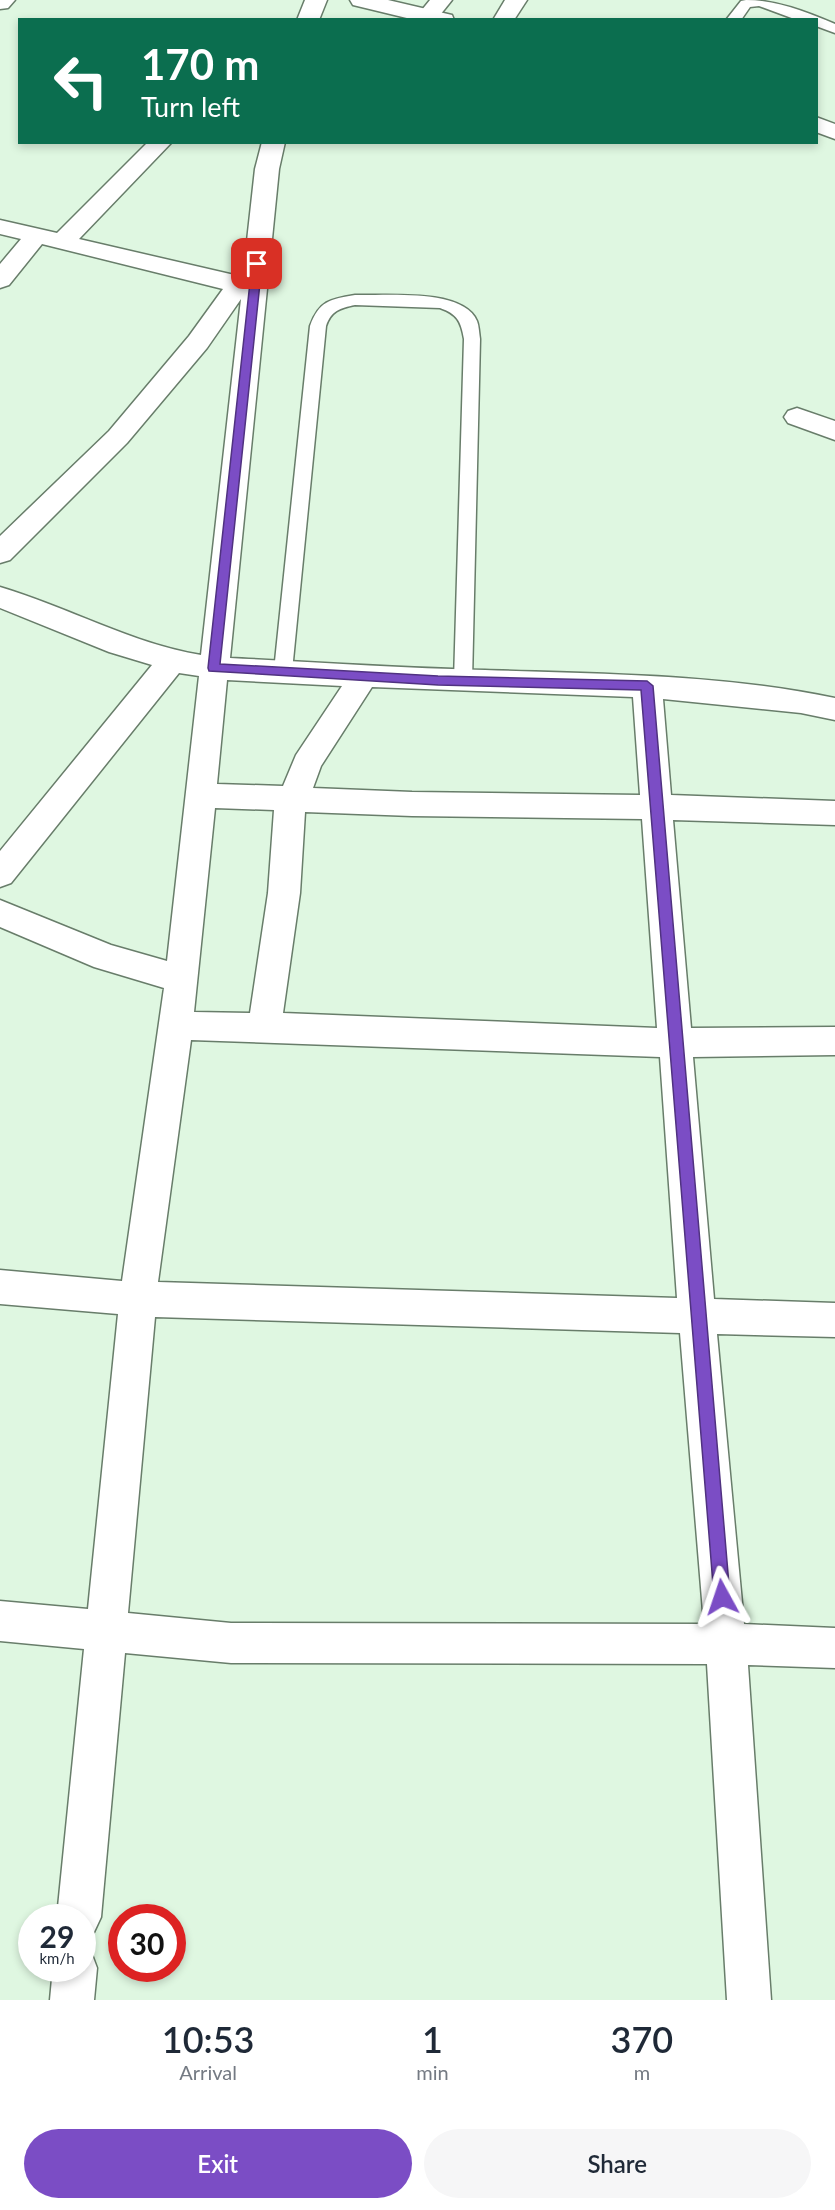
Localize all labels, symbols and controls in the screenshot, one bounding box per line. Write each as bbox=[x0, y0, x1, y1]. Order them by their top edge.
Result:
text: 170 m bbox=[141, 39, 259, 89]
icon: left bbox=[42, 42, 120, 120]
text: Turn left bbox=[141, 90, 240, 123]
pin bbox=[231, 238, 282, 289]
icon: arrive bbox=[240, 247, 273, 280]
position arrow bbox=[690, 1565, 754, 1629]
speed limit sign: 30 bbox=[108, 1904, 186, 1982]
text: 29 bbox=[40, 1918, 74, 1954]
text: km/h bbox=[39, 1949, 75, 1967]
text: 10:53 bbox=[162, 2017, 254, 2061]
text: 1 bbox=[422, 2017, 443, 2061]
text: 370 bbox=[611, 2017, 673, 2061]
text: Arrival bbox=[179, 2060, 237, 2084]
text: min bbox=[416, 2060, 449, 2084]
text: m bbox=[634, 2060, 650, 2084]
button: Exit bbox=[24, 2129, 412, 2198]
button: Share bbox=[424, 2129, 811, 2198]

